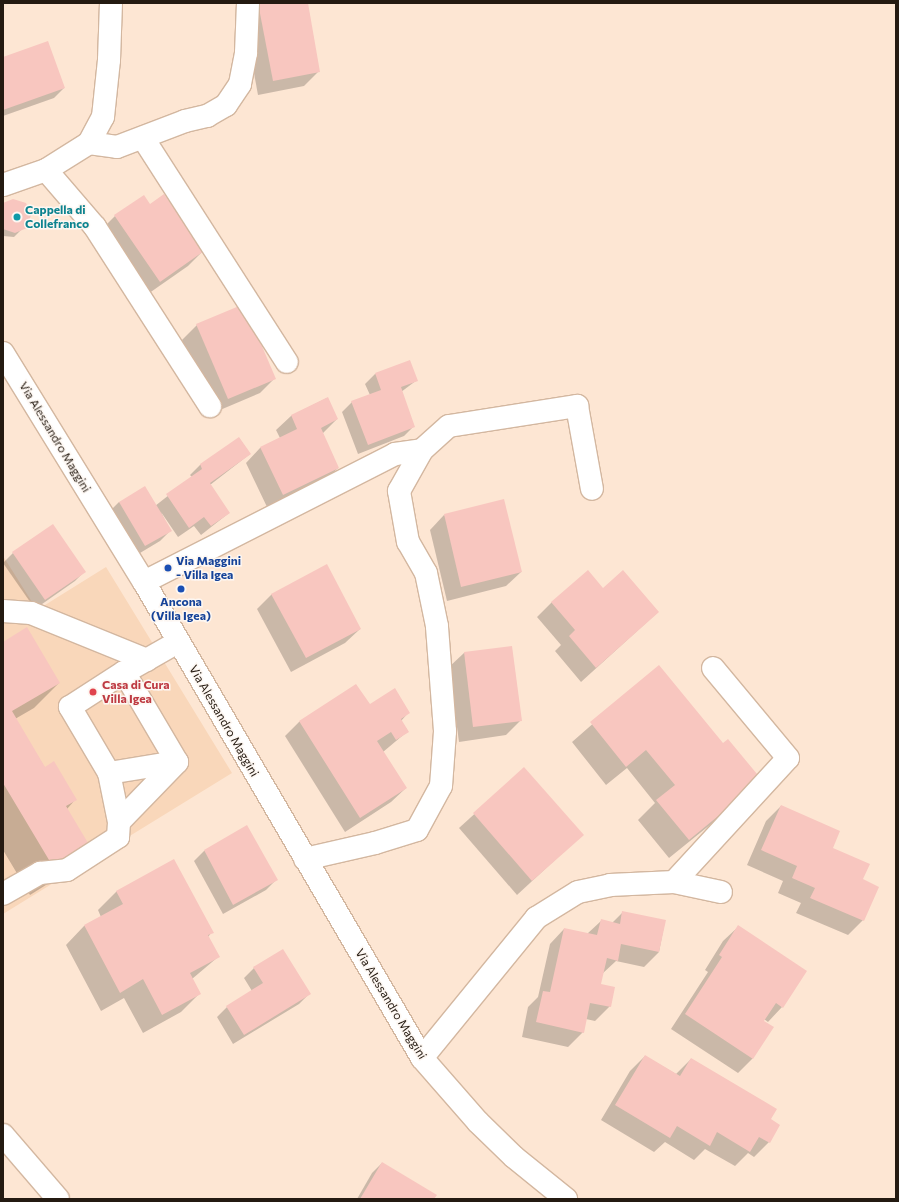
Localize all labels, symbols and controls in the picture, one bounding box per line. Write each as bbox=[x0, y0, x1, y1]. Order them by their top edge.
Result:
place label: Cappella di Collefranco bbox=[25, 203, 89, 231]
marker: Cappella di Collefranco bbox=[12, 212, 22, 222]
street label: Via Alessandro Maggini bbox=[16, 379, 94, 495]
place label: Via Maggini - Villa Igea bbox=[176, 554, 241, 582]
marker: Via Maggini - Villa Igea bbox=[163, 563, 173, 573]
marker: Ancona (Villa Igea) bbox=[176, 584, 186, 594]
place label: Ancona (Villa Igea) bbox=[151, 595, 211, 623]
street label: Via Alessandro Maggini bbox=[186, 663, 262, 779]
place label: Casa di Cura Villa Igea bbox=[102, 678, 170, 706]
marker: Casa di Cura Villa Igea bbox=[87, 686, 99, 698]
street label: Via Alessandro Maggini bbox=[352, 946, 430, 1062]

